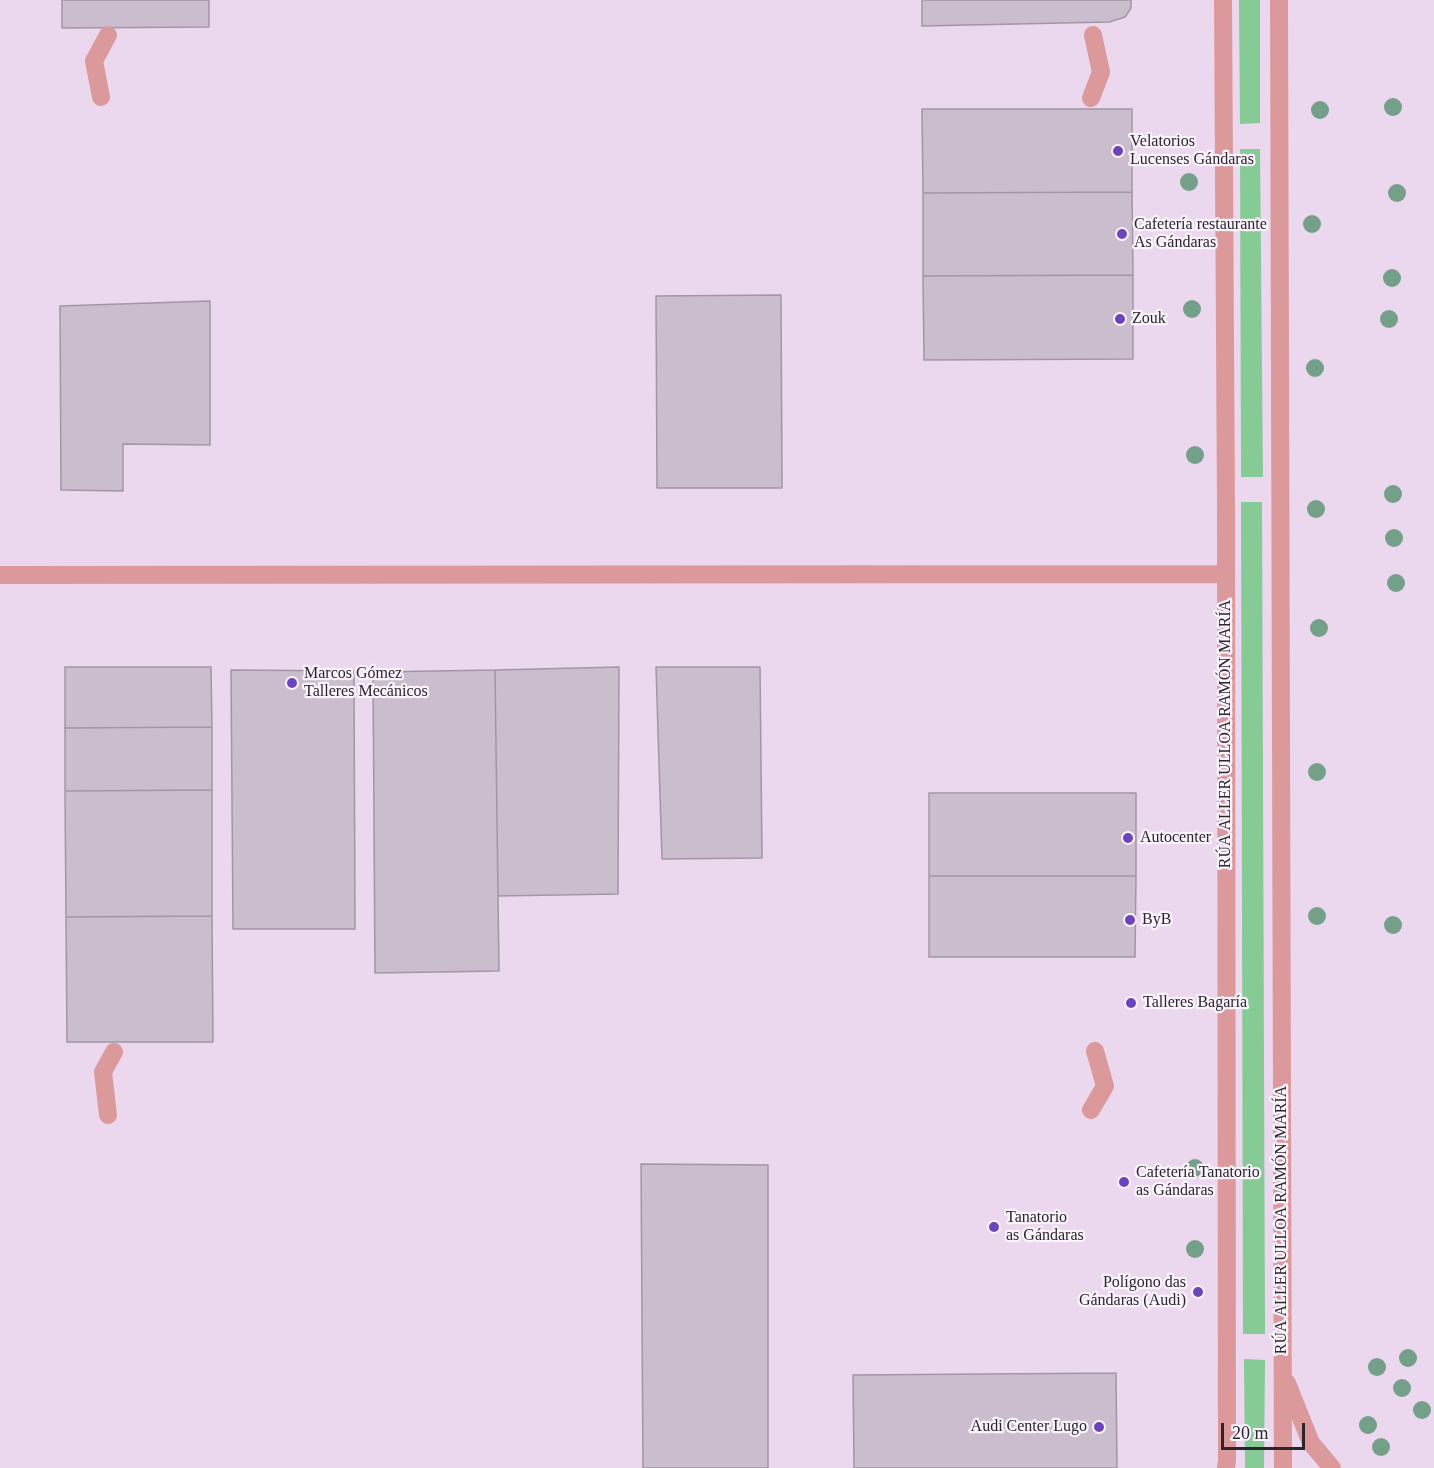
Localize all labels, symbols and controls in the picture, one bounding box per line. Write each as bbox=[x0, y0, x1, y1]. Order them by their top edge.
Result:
place label: Velatorios Lucenses Gándaras bbox=[1130, 132, 1254, 170]
marker: Velatorios Lucenses Gándaras bbox=[1111, 144, 1125, 158]
place label: Cafetería restaurante As Gándaras bbox=[1134, 215, 1267, 253]
marker: Cafetería restaurante As Gándaras bbox=[1115, 227, 1129, 241]
place label: Zouk bbox=[1132, 309, 1166, 329]
marker: Zouk bbox=[1113, 312, 1127, 326]
street label: RÚA ALLER ULLOA RAMÓN MARÍA bbox=[1216, 600, 1236, 868]
place label: Marcos Gómez Talleres Mecánicos bbox=[304, 664, 428, 702]
marker: Marcos Gómez Talleres Mecánicos bbox=[285, 676, 299, 690]
place label: Autocenter bbox=[1140, 828, 1211, 848]
marker: Autocenter bbox=[1121, 831, 1135, 845]
place label: ByB bbox=[1142, 910, 1171, 930]
marker: ByB bbox=[1123, 913, 1137, 927]
place label: Talleres Bagaría bbox=[1143, 993, 1247, 1013]
marker: Talleres Bagaría bbox=[1124, 996, 1138, 1010]
street label: RÚA ALLER ULLOA RAMÓN MARÍA bbox=[1272, 1086, 1292, 1354]
place label: Cafetería Tanatorio as Gándaras bbox=[1136, 1163, 1260, 1201]
marker: Cafetería Tanatorio as Gándaras bbox=[1117, 1175, 1131, 1189]
place label: Tanatorio as Gándaras bbox=[1006, 1208, 1084, 1246]
marker: Tanatorio as Gándaras bbox=[987, 1220, 1001, 1234]
place label: Polígono das Gándaras (Audi) bbox=[1079, 1273, 1186, 1311]
marker: Polígono das Gándaras (Audi) bbox=[1191, 1285, 1205, 1299]
scale bar bbox=[1224, 1411, 1308, 1449]
place label: Audi Center Lugo bbox=[971, 1417, 1087, 1437]
marker: Audi Center Lugo bbox=[1092, 1420, 1106, 1434]
text: 20 m bbox=[1232, 1423, 1269, 1443]

